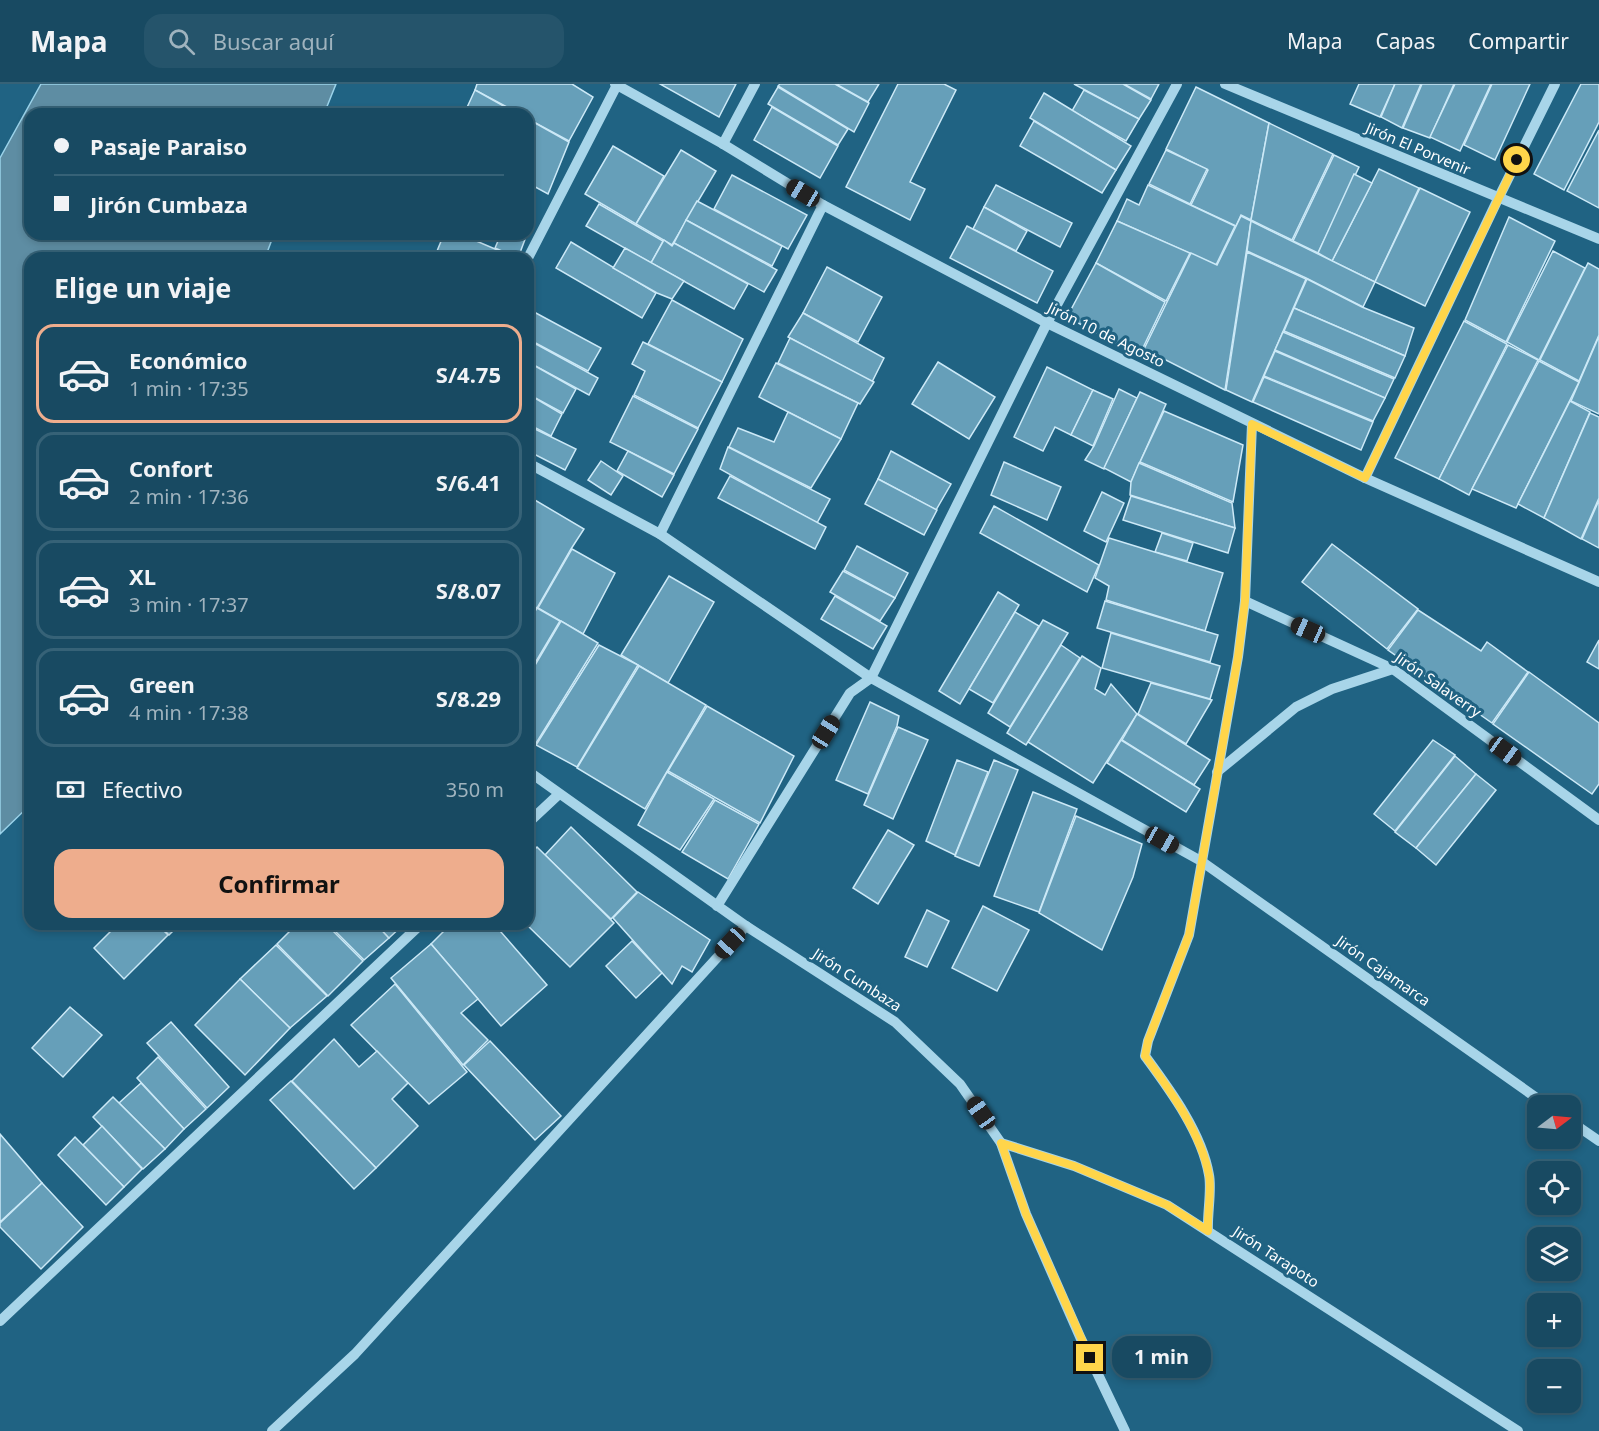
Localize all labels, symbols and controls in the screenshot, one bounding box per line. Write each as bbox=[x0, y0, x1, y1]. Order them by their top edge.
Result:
search box bbox=[144, 14, 564, 68]
text: Mapa bbox=[30, 22, 108, 60]
icon: search bbox=[165, 25, 198, 58]
text: Buscar aquí bbox=[213, 26, 334, 56]
text: Mapa bbox=[1287, 27, 1343, 55]
text: Capas bbox=[1376, 27, 1435, 55]
text: Compartir bbox=[1468, 27, 1569, 55]
street label: Jirón El Porvenir bbox=[1361, 116, 1474, 179]
text: Pasaje Paraiso bbox=[90, 131, 247, 161]
route start bbox=[1503, 146, 1530, 173]
car bbox=[783, 176, 823, 210]
text: Jirón Cumbaza bbox=[90, 189, 248, 219]
text: Elige un viaje bbox=[54, 269, 231, 306]
street label: Jirón 10 de Agosto bbox=[1043, 296, 1168, 371]
text: Económico bbox=[129, 345, 248, 375]
icon: car bbox=[57, 347, 111, 401]
text: S/4.75 bbox=[436, 359, 501, 389]
text: 1 min · 17:35 bbox=[129, 375, 249, 402]
text: Confort bbox=[129, 453, 213, 483]
icon: car bbox=[57, 455, 111, 509]
text: S/6.41 bbox=[436, 467, 501, 497]
text: 2 min · 17:36 bbox=[129, 483, 249, 510]
text: XL bbox=[129, 561, 156, 591]
icon: car bbox=[57, 563, 111, 617]
text: S/8.07 bbox=[436, 575, 501, 605]
text: 3 min · 17:37 bbox=[129, 591, 249, 618]
car bbox=[1288, 614, 1328, 646]
street label: Jirón Salaverry bbox=[1390, 646, 1486, 722]
text: Green bbox=[129, 669, 195, 699]
icon: car bbox=[57, 671, 111, 725]
text: S/8.29 bbox=[436, 683, 501, 713]
text: 4 min · 17:38 bbox=[129, 699, 249, 726]
car bbox=[809, 712, 843, 752]
car bbox=[1485, 733, 1525, 769]
icon: cash bbox=[54, 773, 87, 806]
text: Efectivo bbox=[102, 774, 183, 804]
text: 350 m bbox=[446, 776, 504, 803]
car bbox=[1142, 823, 1182, 857]
button: Confirmar bbox=[54, 849, 504, 918]
car bbox=[711, 924, 749, 962]
street label: Jirón Cajamarca bbox=[1331, 929, 1434, 1010]
street label: Jirón Cumbaza bbox=[808, 942, 906, 1015]
car bbox=[963, 1093, 999, 1133]
north arrow bbox=[1527, 1095, 1581, 1149]
map controls bbox=[1527, 1095, 1581, 1413]
button: locate bbox=[1527, 1161, 1581, 1215]
street label: Jirón Tarapoto bbox=[1228, 1220, 1323, 1291]
button: layers bbox=[1527, 1227, 1581, 1281]
button: + bbox=[1527, 1293, 1581, 1347]
callout: 1 min bbox=[1111, 1337, 1210, 1379]
text: 1 min bbox=[1134, 1343, 1189, 1370]
route end bbox=[1076, 1344, 1103, 1371]
button: − bbox=[1527, 1359, 1581, 1413]

